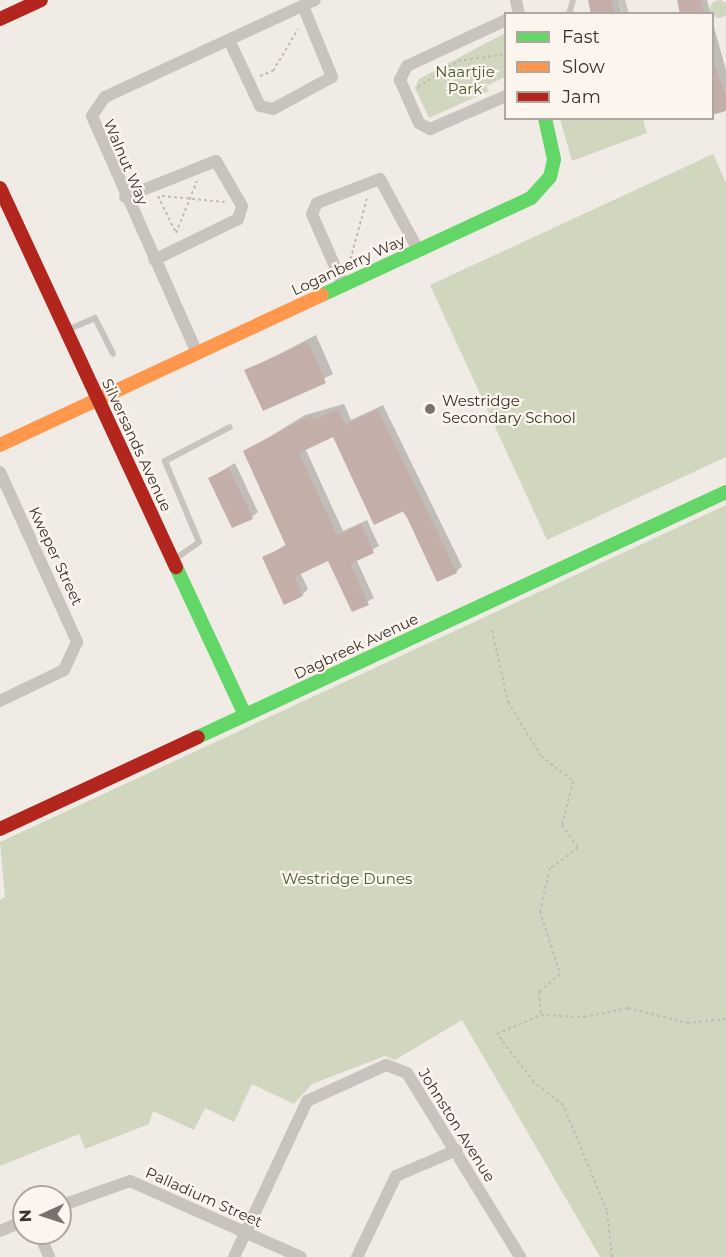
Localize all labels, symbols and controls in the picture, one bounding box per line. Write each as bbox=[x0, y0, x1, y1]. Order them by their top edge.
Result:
legend bbox=[504, 12, 714, 120]
text: Fast bbox=[562, 26, 600, 48]
text: Slow bbox=[562, 56, 605, 78]
park label: Naartjie Park bbox=[435, 62, 495, 97]
text: Jam bbox=[562, 86, 601, 108]
street label: Walnut Way bbox=[100, 116, 152, 208]
street label: Loganberry Way bbox=[288, 231, 408, 299]
street label: Silversands Avenue bbox=[98, 376, 176, 514]
place label: Westridge Secondary School bbox=[442, 391, 576, 426]
marker: Westridge Secondary School bbox=[423, 402, 437, 416]
street label: Kweper Street bbox=[25, 504, 87, 608]
street label: Dagbreek Avenue bbox=[291, 609, 421, 683]
park label: Westridge Dunes bbox=[282, 870, 412, 888]
street label: Johnston Avenue bbox=[415, 1065, 499, 1185]
street label: Palladium Street bbox=[143, 1163, 265, 1231]
north arrow bbox=[12, 1185, 72, 1245]
text: N bbox=[16, 1209, 35, 1223]

